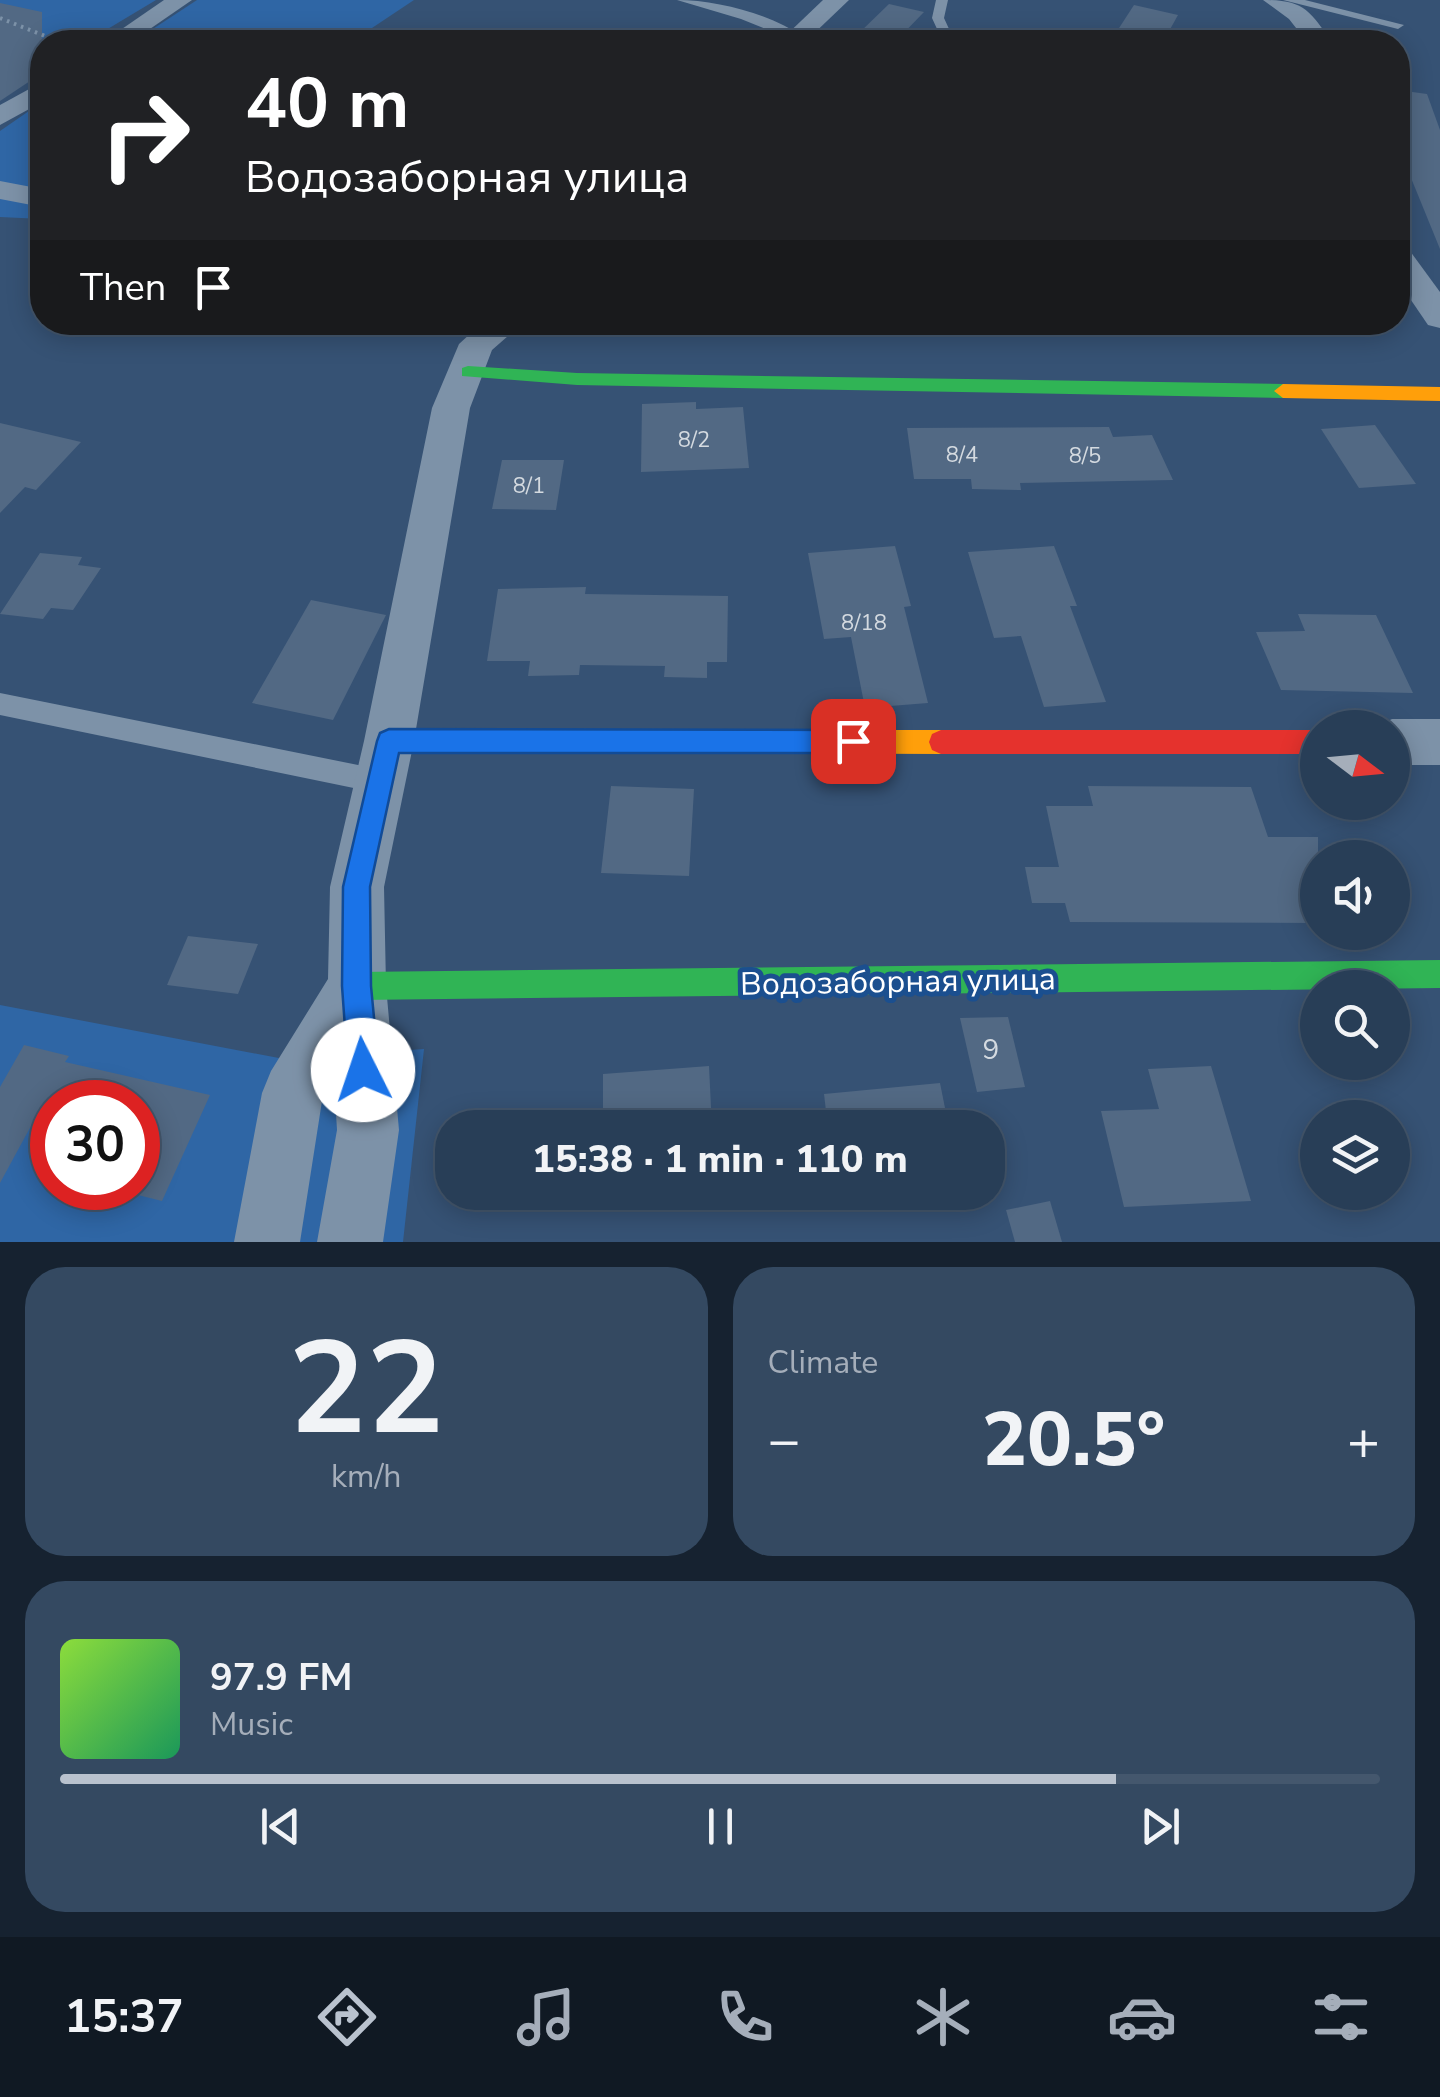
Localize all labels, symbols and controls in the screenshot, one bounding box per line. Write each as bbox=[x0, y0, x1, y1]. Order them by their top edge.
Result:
text: 40 m bbox=[245, 56, 409, 152]
icon: right bbox=[80, 70, 210, 200]
text: Водозаборная улица bbox=[245, 147, 689, 208]
icon: arrive bbox=[186, 260, 241, 315]
text: Then bbox=[80, 262, 166, 313]
house number: 8/2 bbox=[678, 425, 710, 455]
house number: 8/4 bbox=[946, 440, 978, 470]
house number: 8/5 bbox=[1069, 441, 1101, 471]
house number: 8/1 bbox=[513, 471, 545, 501]
house number: 8/18 bbox=[841, 608, 887, 638]
pin bbox=[811, 699, 896, 784]
north arrow bbox=[1300, 710, 1410, 820]
map controls bbox=[1300, 710, 1410, 1210]
icon: arrive bbox=[826, 714, 881, 769]
button: sound bbox=[1300, 840, 1410, 950]
street label: Водозаборная улица bbox=[740, 957, 1056, 1006]
button: search bbox=[1300, 970, 1410, 1080]
position arrow bbox=[311, 1018, 415, 1122]
house number: 9 bbox=[983, 1031, 999, 1069]
speed limit sign: 30 bbox=[30, 1080, 160, 1210]
button: layers bbox=[1300, 1100, 1410, 1210]
text: 15:38 · 1 min · 110 m bbox=[532, 1134, 908, 1185]
text: 22 bbox=[288, 1301, 444, 1478]
text: Climate bbox=[768, 1341, 878, 1384]
text: 20.5° bbox=[982, 1389, 1165, 1491]
text: − bbox=[768, 1403, 801, 1478]
text: + bbox=[1347, 1403, 1380, 1478]
text: km/h bbox=[331, 1455, 402, 1498]
text: 97.9 FM bbox=[210, 1652, 352, 1703]
text: Music bbox=[210, 1703, 293, 1746]
icon: previous bbox=[253, 1799, 308, 1854]
icon: pause bbox=[693, 1799, 748, 1854]
icon: next bbox=[1133, 1799, 1188, 1854]
icon: directions bbox=[312, 1982, 382, 2052]
icon: music bbox=[511, 1982, 581, 2052]
icon: phone bbox=[710, 1982, 780, 2052]
icon: climate bbox=[908, 1982, 978, 2052]
icon: car bbox=[1107, 1982, 1177, 2052]
icon: filters bbox=[1306, 1982, 1376, 2052]
text: 15:37 bbox=[64, 1987, 184, 2048]

